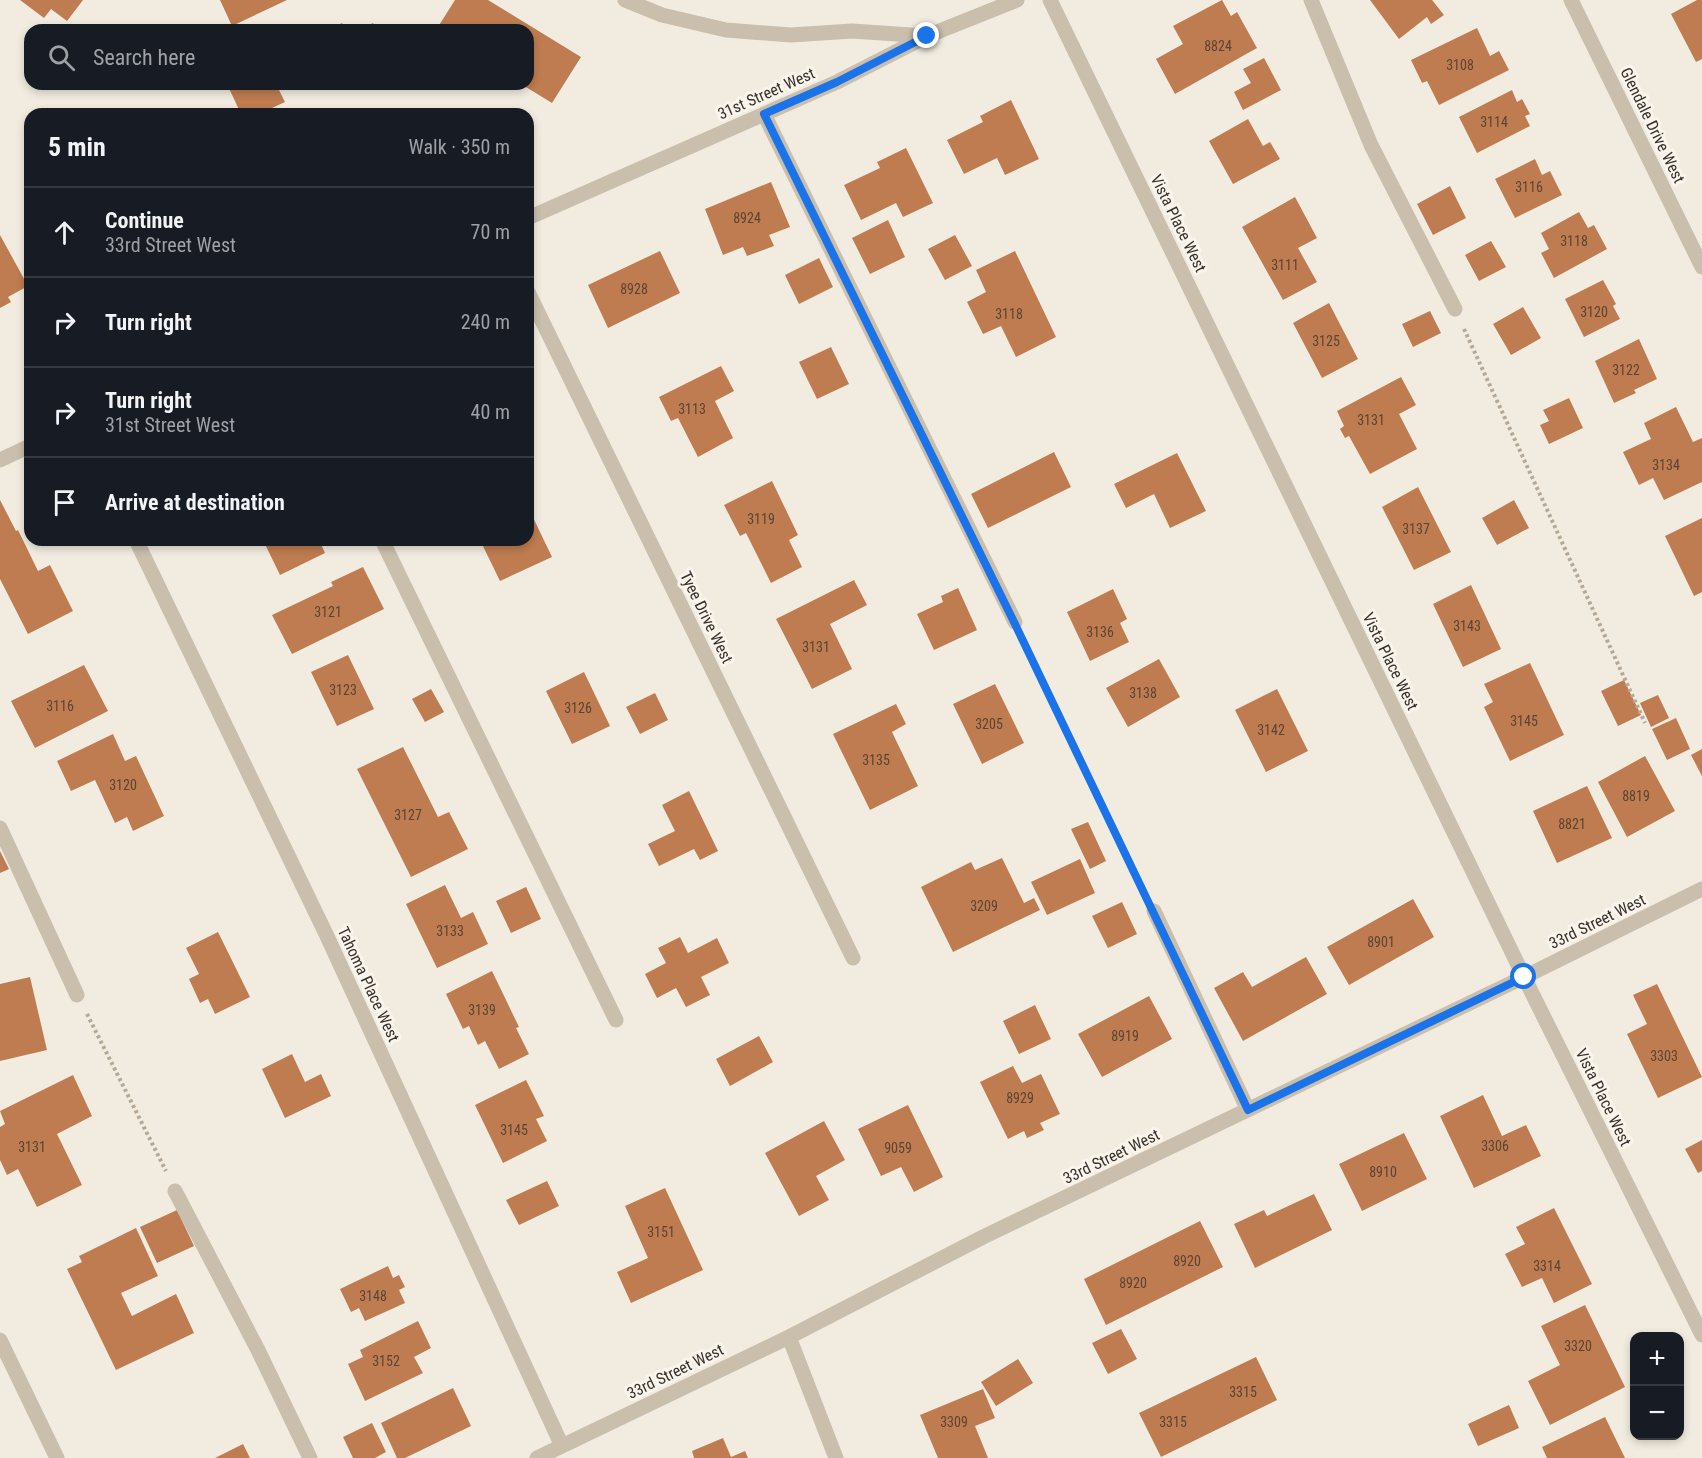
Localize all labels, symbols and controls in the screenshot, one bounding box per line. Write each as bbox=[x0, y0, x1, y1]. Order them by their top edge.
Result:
route end bbox=[913, 22, 939, 48]
search box bbox=[24, 24, 534, 90]
house number: 8824 bbox=[1204, 38, 1232, 54]
icon: search bbox=[45, 41, 78, 74]
text: Search here bbox=[93, 45, 195, 70]
house number: 3108 bbox=[1446, 57, 1474, 73]
street label: 31st Street West bbox=[715, 63, 818, 123]
street label: Glendale Drive West bbox=[1616, 64, 1689, 186]
house number: 3114 bbox=[1480, 114, 1508, 130]
text: 5 min bbox=[48, 132, 106, 162]
text: Walk · 350 m bbox=[409, 135, 510, 159]
street label: Vista Place West bbox=[1147, 171, 1210, 275]
house number: 3116 bbox=[1515, 179, 1543, 195]
text: Continue bbox=[105, 208, 184, 233]
house number: 8924 bbox=[733, 210, 761, 226]
icon: ahead bbox=[48, 216, 81, 249]
text: 70 m bbox=[471, 220, 510, 244]
text: 33rd Street West bbox=[105, 233, 236, 257]
house number: 3118 bbox=[1560, 233, 1588, 249]
house number: 3111 bbox=[1271, 257, 1299, 273]
house number: 8928 bbox=[620, 281, 648, 297]
house number: 3120 bbox=[1580, 304, 1608, 320]
icon: right bbox=[48, 306, 81, 339]
house number: 3118 bbox=[995, 306, 1023, 322]
text: Turn right bbox=[105, 310, 192, 335]
text: 240 m bbox=[461, 310, 510, 334]
house number: 3125 bbox=[1312, 333, 1340, 349]
house number: 3122 bbox=[1612, 362, 1640, 378]
text: Turn right bbox=[105, 388, 192, 413]
icon: right bbox=[48, 396, 81, 429]
text: 40 m bbox=[471, 400, 510, 424]
house number: 3113 bbox=[678, 401, 706, 417]
house number: 3131 bbox=[1357, 412, 1385, 428]
text: 31st Street West bbox=[105, 413, 235, 437]
house number: 3134 bbox=[1652, 457, 1680, 473]
icon: arrive bbox=[48, 486, 81, 519]
text: Arrive at destination bbox=[105, 490, 285, 515]
house number: 3119 bbox=[747, 511, 775, 527]
house number: 3137 bbox=[1402, 521, 1430, 537]
street label: Tyee Drive West bbox=[676, 568, 737, 667]
house number: 3121 bbox=[314, 604, 342, 620]
street label: Vista Place West bbox=[1359, 609, 1422, 713]
house number: 3143 bbox=[1453, 618, 1481, 634]
house number: 3136 bbox=[1086, 624, 1114, 640]
house number: 3131 bbox=[802, 639, 830, 655]
house number: 3123 bbox=[329, 682, 357, 698]
house number: 3138 bbox=[1129, 685, 1157, 701]
house number: 3116 bbox=[46, 698, 74, 714]
house number: 3126 bbox=[564, 700, 592, 716]
house number: 3145 bbox=[1510, 713, 1538, 729]
house number: 3205 bbox=[975, 716, 1003, 732]
house number: 3142 bbox=[1257, 722, 1285, 738]
house number: 3135 bbox=[862, 752, 890, 768]
house number: 3120 bbox=[109, 777, 137, 793]
house number: 8819 bbox=[1622, 788, 1650, 804]
house number: 3127 bbox=[394, 807, 422, 823]
house number: 8821 bbox=[1558, 816, 1586, 832]
street label: 33rd Street West bbox=[1546, 890, 1649, 953]
house number: 3209 bbox=[970, 898, 998, 914]
house number: 3133 bbox=[436, 923, 464, 939]
street label: Tahoma Place West bbox=[334, 924, 404, 1045]
house number: 8901 bbox=[1367, 934, 1395, 950]
route start bbox=[1510, 963, 1536, 989]
house number: 3139 bbox=[468, 1002, 496, 1018]
house number: 8919 bbox=[1111, 1028, 1139, 1044]
street label: Vista Place West bbox=[1572, 1045, 1635, 1149]
house number: 3303 bbox=[1650, 1048, 1678, 1064]
house number: 8929 bbox=[1006, 1090, 1034, 1106]
house number: 3145 bbox=[500, 1122, 528, 1138]
street label: 33rd Street West bbox=[1060, 1125, 1163, 1188]
house number: 3306 bbox=[1481, 1138, 1509, 1154]
house number: 3131 bbox=[18, 1139, 46, 1155]
house number: 9059 bbox=[884, 1140, 912, 1156]
house number: 8910 bbox=[1369, 1164, 1397, 1180]
house number: 3151 bbox=[647, 1224, 675, 1240]
house number: 8920 bbox=[1173, 1253, 1201, 1269]
house number: 3314 bbox=[1533, 1258, 1561, 1274]
house number: 8920 bbox=[1119, 1275, 1147, 1291]
house number: 3148 bbox=[359, 1288, 387, 1304]
map controls bbox=[1630, 1332, 1684, 1440]
button: + bbox=[1630, 1332, 1684, 1386]
house number: 3320 bbox=[1564, 1338, 1592, 1354]
street label: 33rd Street West bbox=[624, 1340, 727, 1403]
house number: 3152 bbox=[372, 1353, 400, 1369]
house number: 3315 bbox=[1229, 1384, 1257, 1400]
button: − bbox=[1630, 1386, 1684, 1440]
house number: 3309 bbox=[940, 1414, 968, 1430]
house number: 3315 bbox=[1159, 1414, 1187, 1430]

